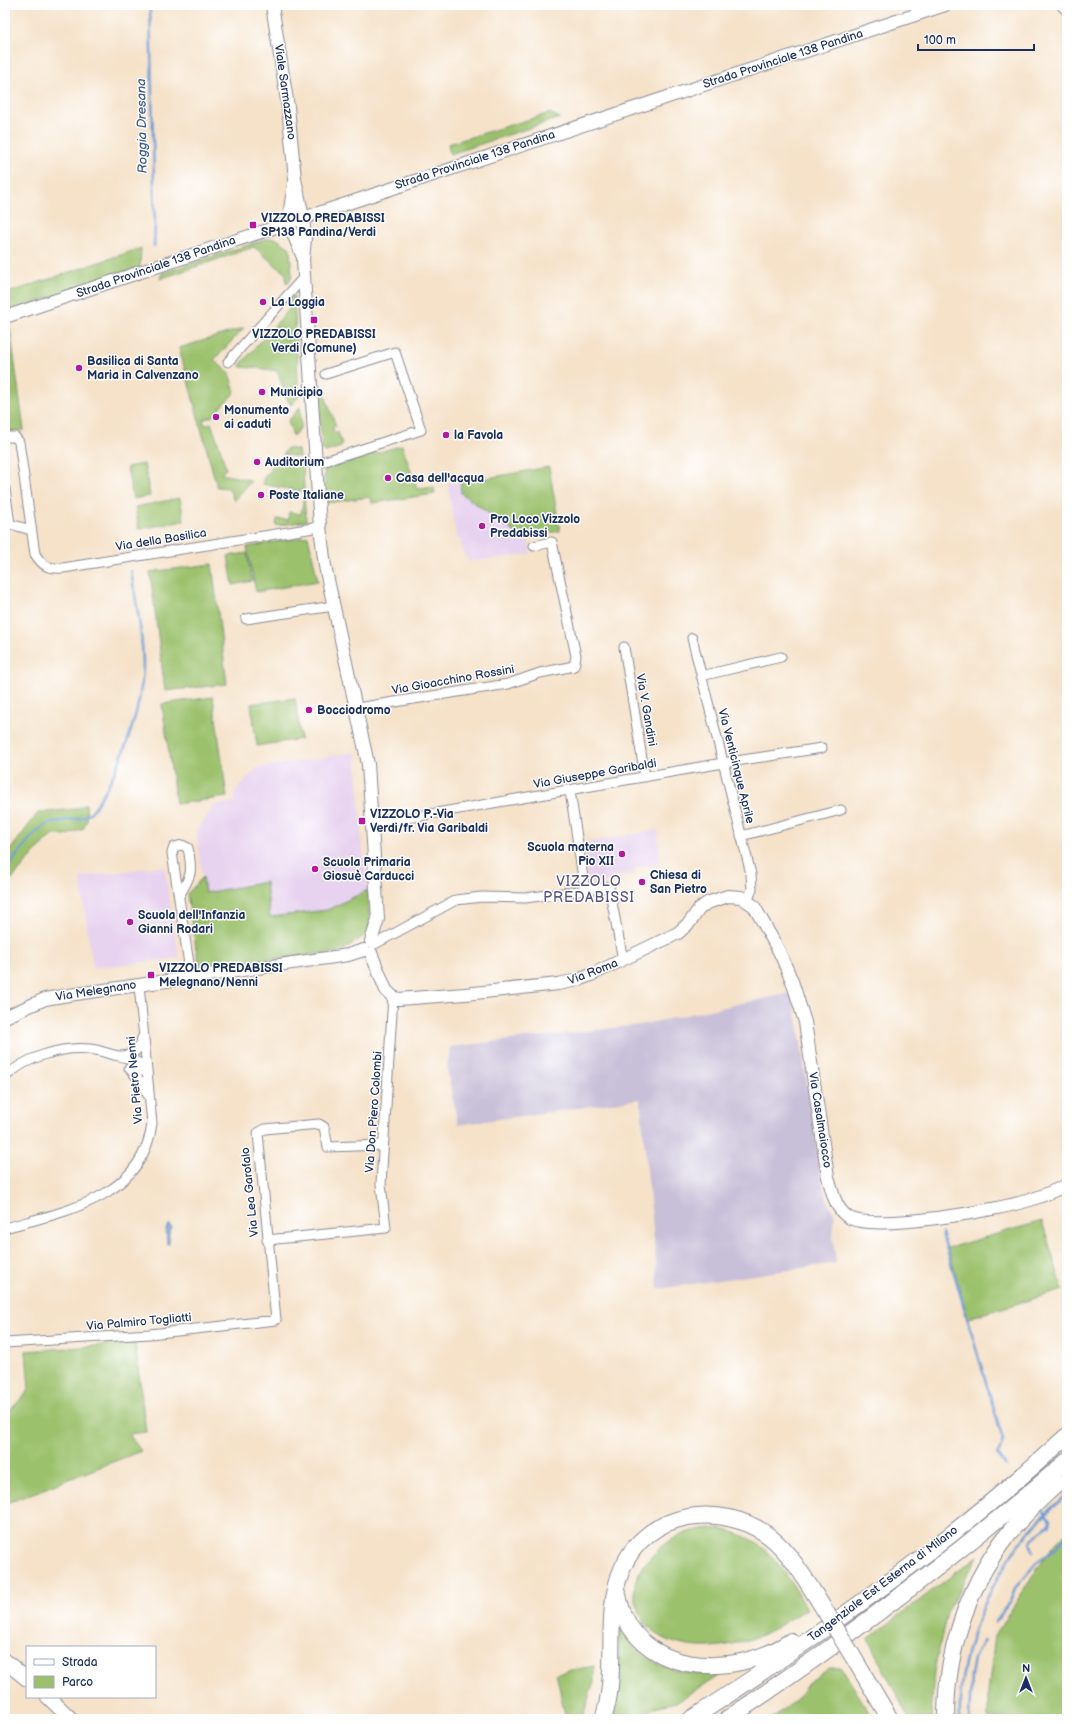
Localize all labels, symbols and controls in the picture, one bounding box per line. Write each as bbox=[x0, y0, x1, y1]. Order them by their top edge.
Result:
street label: Strada Provinciale 138 Pandina bbox=[701, 26, 865, 92]
scale bar bbox=[918, 26, 1034, 52]
text: 100 m bbox=[924, 33, 956, 48]
street label: Viale Sarmazzano bbox=[271, 43, 299, 141]
water label: Roggia Dresana bbox=[133, 78, 151, 174]
street label: Strada Provinciale 138 Pandina bbox=[393, 127, 557, 193]
place label: VIZZOLO PREDABISSI SP138 Pandina/Verdi bbox=[261, 211, 385, 240]
marker: VIZZOLO PREDABISSI SP138 Pandina/Verdi bbox=[248, 220, 258, 230]
street label: Strada Provinciale 138 Pandina bbox=[74, 233, 238, 301]
place label: La Loggia bbox=[271, 295, 325, 310]
marker: La Loggia bbox=[258, 297, 268, 307]
marker: VIZZOLO PREDABISSI Verdi (Comune) bbox=[309, 315, 319, 325]
place label: VIZZOLO PREDABISSI Verdi (Comune) bbox=[252, 327, 376, 356]
place label: Basilica di Santa Maria in Calvenzano bbox=[87, 354, 199, 383]
marker: Basilica di Santa Maria in Calvenzano bbox=[74, 363, 84, 373]
place label: Municipio bbox=[270, 385, 323, 400]
marker: Municipio bbox=[257, 387, 267, 397]
place label: Monumento ai caduti bbox=[224, 403, 289, 432]
marker: Monumento ai caduti bbox=[211, 412, 221, 422]
place label: la Favola bbox=[454, 428, 503, 443]
marker: la Favola bbox=[441, 430, 451, 440]
place label: Auditorium bbox=[264, 455, 324, 470]
marker: Auditorium bbox=[252, 457, 262, 467]
place label: Casa dell'acqua bbox=[396, 471, 484, 486]
marker: Casa dell'acqua bbox=[383, 473, 393, 483]
place label: Poste Italiane bbox=[269, 488, 344, 503]
marker: Poste Italiane bbox=[256, 490, 266, 500]
place label: Pro Loco Vizzolo Predabissi bbox=[490, 512, 580, 541]
marker: Pro Loco Vizzolo Predabissi bbox=[477, 521, 487, 531]
street label: Via della Basilica bbox=[114, 525, 208, 555]
street label: Via Gioacchino Rossini bbox=[390, 662, 516, 698]
street label: Via V. Gandini bbox=[632, 673, 660, 748]
place label: Bocciodromo bbox=[317, 703, 391, 718]
marker: Bocciodromo bbox=[304, 705, 314, 715]
street label: Via Venticinque Aprile bbox=[714, 707, 758, 825]
street label: Via Giuseppe Garibaldi bbox=[532, 756, 658, 792]
place label: VIZZOLO P.-Via Verdi/fr. Via Garibaldi bbox=[370, 807, 488, 836]
marker: VIZZOLO P.-Via Verdi/fr. Via Garibaldi bbox=[357, 816, 367, 826]
place label: Scuola materna Pio XII bbox=[527, 840, 614, 869]
marker: Scuola materna Pio XII bbox=[617, 849, 627, 859]
place label: Scuola Primaria Giosuè Carducci bbox=[323, 855, 414, 884]
marker: Scuola Primaria Giosuè Carducci bbox=[310, 864, 320, 874]
place label: Chiesa di San Pietro bbox=[650, 868, 707, 897]
district label: VIZZOLO PREDABISSI bbox=[543, 873, 635, 906]
marker: Chiesa di San Pietro bbox=[637, 877, 647, 887]
place label: Scuola dell'Infanzia Gianni Rodari bbox=[138, 908, 245, 937]
marker: Scuola dell'Infanzia Gianni Rodari bbox=[125, 917, 135, 927]
street label: Via Roma bbox=[566, 956, 620, 988]
place label: VIZZOLO PREDABISSI Melegnano/Nenni bbox=[159, 961, 283, 990]
marker: VIZZOLO PREDABISSI Melegnano/Nenni bbox=[146, 970, 156, 980]
street label: Via Melegnano bbox=[55, 977, 138, 1005]
street label: Via Pietro Nenni bbox=[124, 1035, 146, 1125]
street label: Via Don Piero Colombi bbox=[362, 1051, 386, 1173]
street label: Via Casalmaiocco bbox=[805, 1071, 835, 1169]
street label: Via Lea Garofalo bbox=[238, 1146, 262, 1238]
street label: Via Palmiro Togliatti bbox=[86, 1310, 192, 1334]
street label: Tangenziale Est Esterna di Milano bbox=[805, 1523, 961, 1645]
legend bbox=[26, 1646, 156, 1698]
text: Strada bbox=[62, 1655, 98, 1670]
north arrow bbox=[1006, 1658, 1046, 1698]
text: N bbox=[1022, 1662, 1030, 1675]
text: Parco bbox=[62, 1675, 93, 1690]

